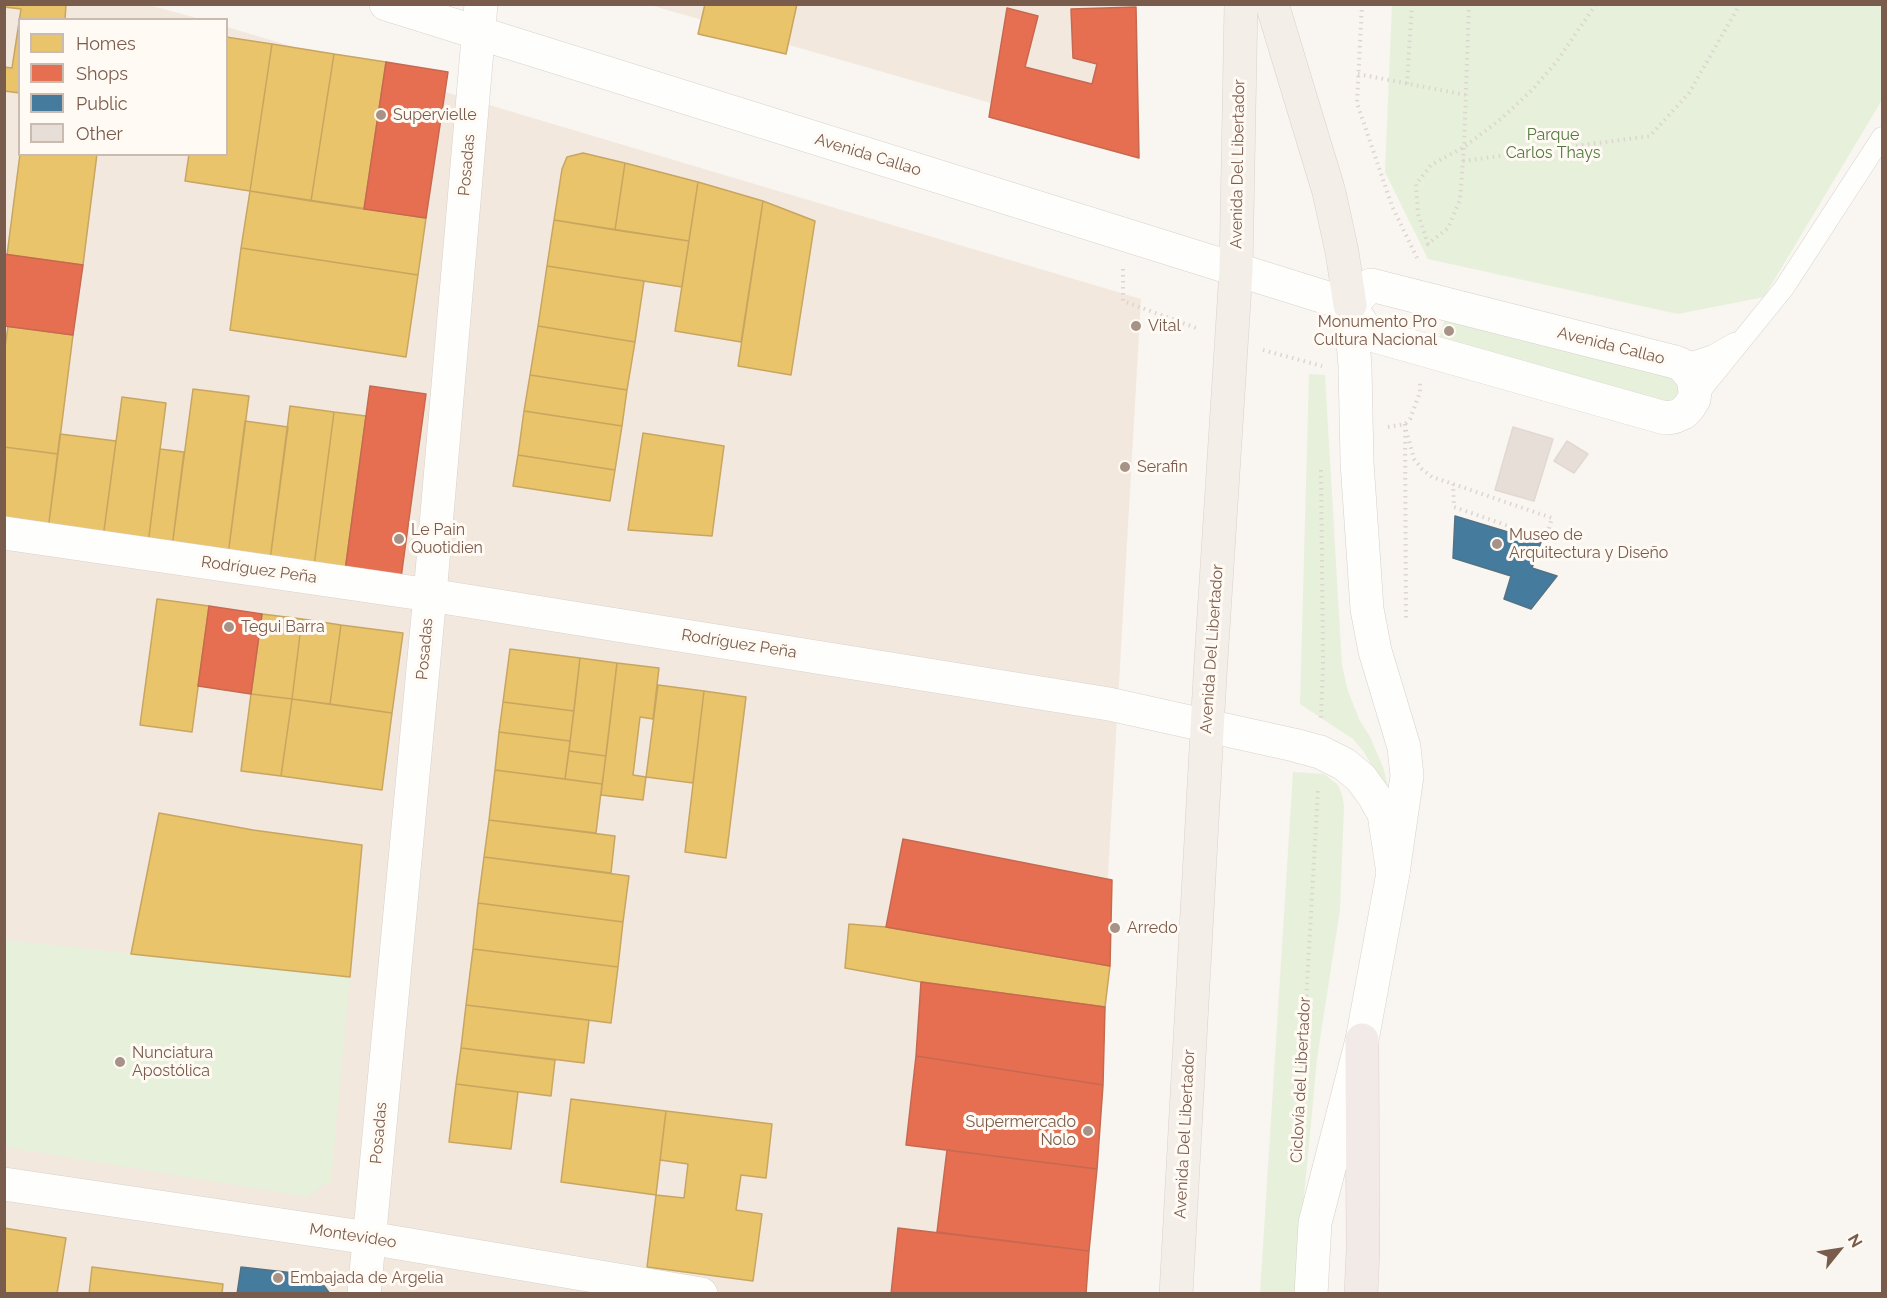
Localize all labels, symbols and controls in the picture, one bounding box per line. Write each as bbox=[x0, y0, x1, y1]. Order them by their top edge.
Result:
legend bbox=[18, 18, 228, 156]
text: Homes bbox=[76, 33, 136, 54]
text: Shops bbox=[76, 63, 128, 84]
street label: Avenida Del Libertador bbox=[1227, 79, 1249, 249]
text: Public bbox=[76, 93, 128, 114]
place label: Supervielle bbox=[393, 105, 477, 125]
marker: Supervielle bbox=[374, 108, 388, 122]
text: Other bbox=[76, 123, 123, 144]
park label: Parque Carlos Thays bbox=[1506, 125, 1600, 163]
street label: Avenida Callao bbox=[813, 130, 923, 180]
street label: Posadas bbox=[455, 133, 479, 197]
place label: Monumento Pro Cultura Nacional bbox=[1314, 312, 1437, 350]
place label: Vital bbox=[1148, 316, 1181, 336]
marker: Vital bbox=[1129, 319, 1143, 333]
street label: Avenida Callao bbox=[1555, 323, 1667, 369]
marker: Monumento Pro Cultura Nacional bbox=[1442, 324, 1456, 338]
place label: Serafin bbox=[1137, 457, 1188, 477]
marker: Serafin bbox=[1118, 460, 1132, 474]
place label: Le Pain Quotidien bbox=[411, 520, 483, 558]
place label: Museo de Arquitectura y Diseño bbox=[1509, 525, 1668, 563]
marker: Le Pain Quotidien bbox=[392, 532, 406, 546]
marker: Museo de Arquitectura y Diseño bbox=[1490, 537, 1504, 551]
street label: Rodríguez Peña bbox=[200, 552, 318, 588]
street label: Avenida Del Libertador bbox=[1197, 564, 1227, 734]
place label: Tegui Barra bbox=[241, 617, 325, 637]
street label: Posadas bbox=[413, 617, 437, 681]
marker: Tegui Barra bbox=[222, 620, 236, 634]
street label: Rodríguez Peña bbox=[680, 625, 798, 663]
place label: Arredo bbox=[1127, 918, 1178, 938]
marker: Arredo bbox=[1108, 921, 1122, 935]
street label: Ciclovía del Libertador bbox=[1287, 996, 1315, 1164]
place label: Nunciatura Apostólica bbox=[132, 1043, 213, 1081]
street label: Avenida Del Libertador bbox=[1171, 1049, 1199, 1219]
marker: Nunciatura Apostólica bbox=[113, 1055, 127, 1069]
street label: Posadas bbox=[367, 1101, 391, 1165]
place label: Supermercado Nolo bbox=[965, 1112, 1076, 1150]
marker: Supermercado Nolo bbox=[1081, 1124, 1095, 1138]
street label: Montevideo bbox=[308, 1220, 398, 1252]
north arrow bbox=[1809, 1220, 1869, 1280]
text: N bbox=[1844, 1231, 1866, 1251]
place label: Embajada de Argelia bbox=[290, 1268, 443, 1288]
marker: Embajada de Argelia bbox=[271, 1271, 285, 1285]

